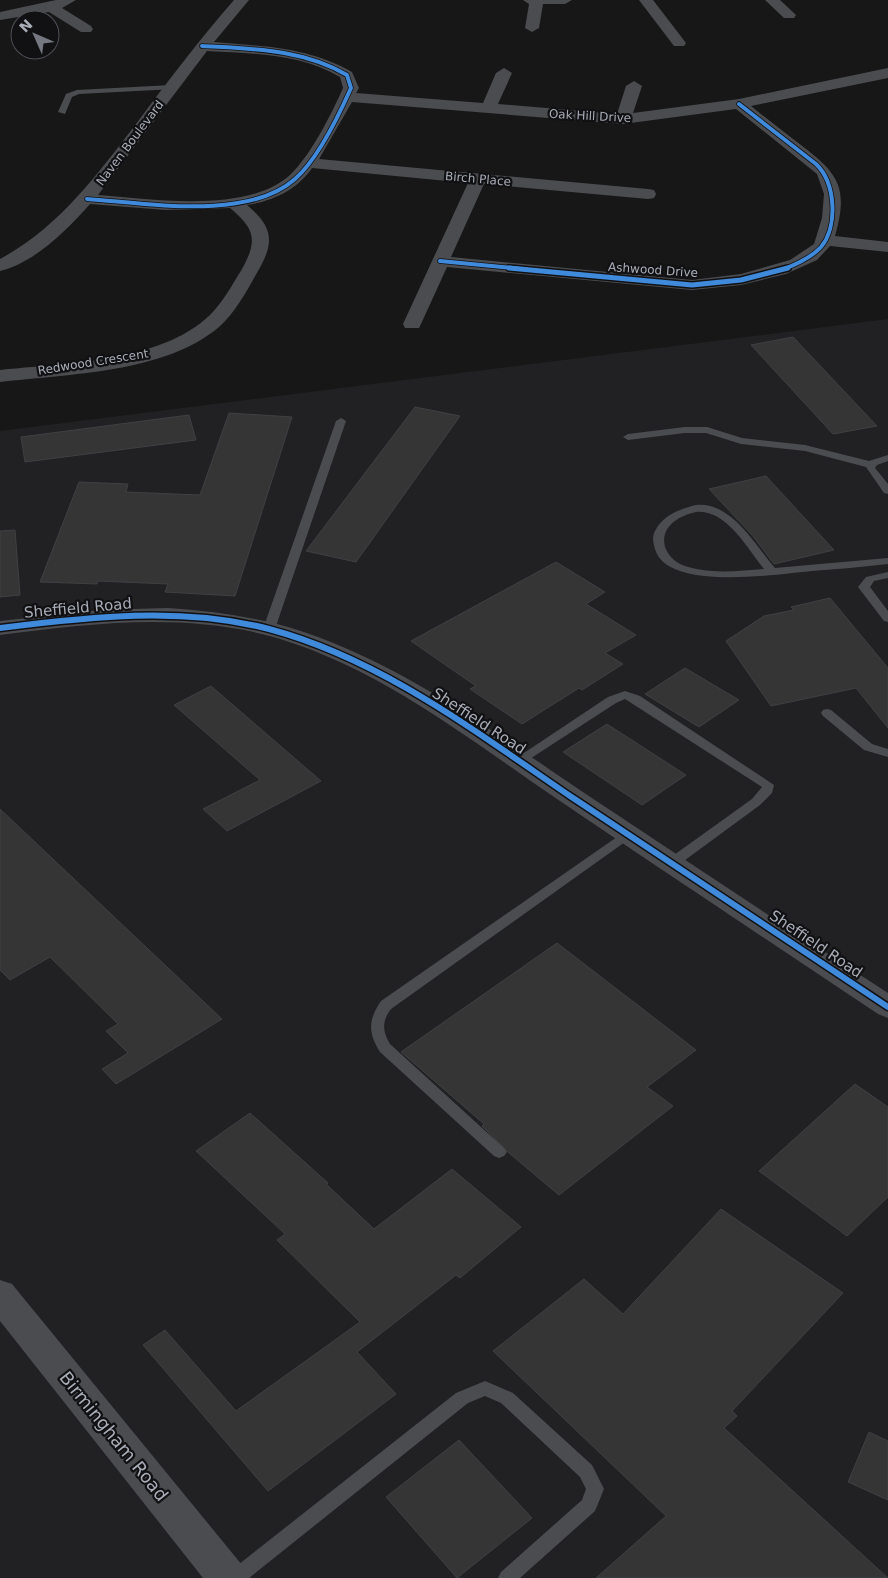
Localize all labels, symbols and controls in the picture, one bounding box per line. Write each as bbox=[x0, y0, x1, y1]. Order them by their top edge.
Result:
north arrow bbox=[10, 10, 60, 60]
text: N bbox=[16, 16, 36, 36]
street label: Naven Boulevard bbox=[93, 98, 167, 188]
street label: Oak Hill Drive bbox=[548, 107, 632, 125]
street label: Birch Place bbox=[444, 169, 512, 189]
street label: Ashwood Drive bbox=[608, 260, 698, 280]
street label: Redwood Crescent bbox=[37, 346, 150, 378]
street label: Sheffield Road bbox=[23, 594, 133, 622]
street label: Sheffield Road bbox=[429, 684, 529, 758]
street label: Sheffield Road bbox=[766, 906, 866, 982]
street label: Birmingham Road bbox=[55, 1367, 173, 1505]

